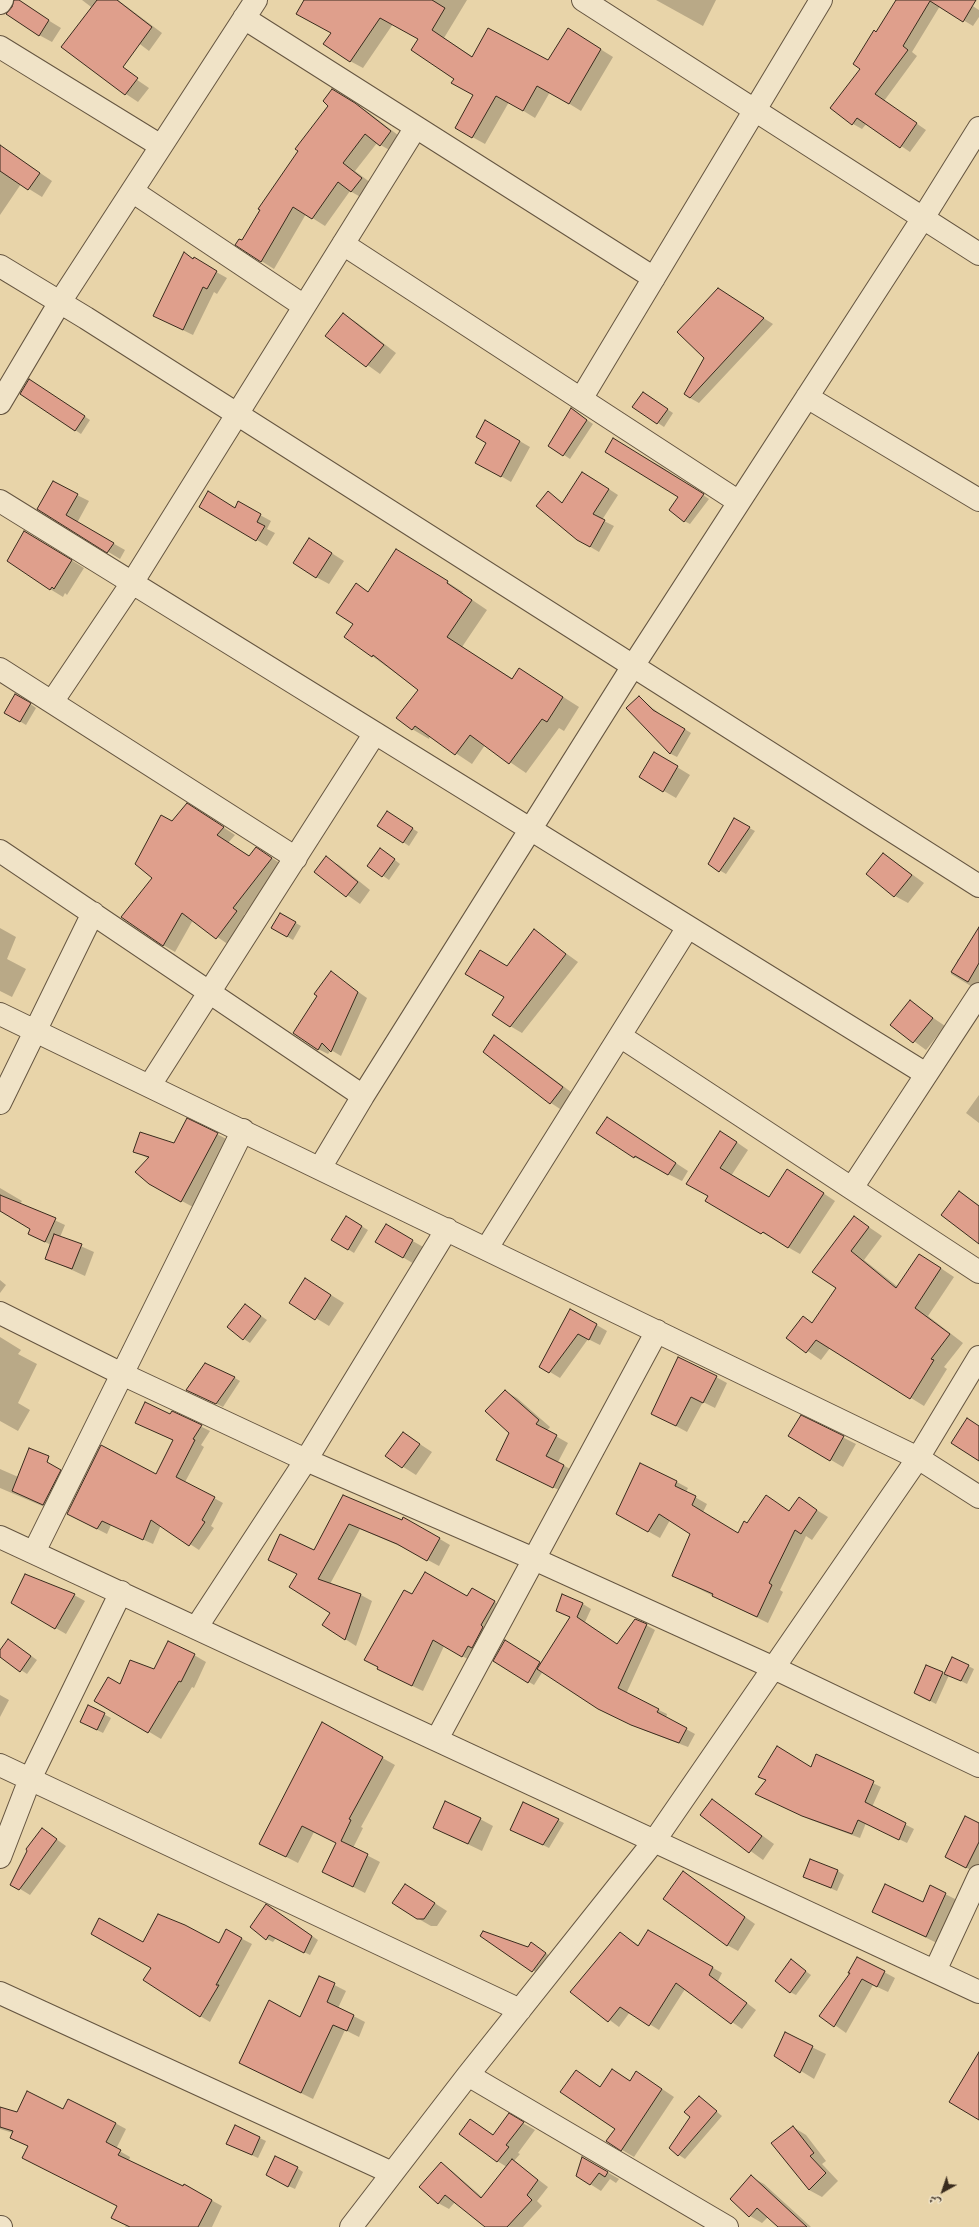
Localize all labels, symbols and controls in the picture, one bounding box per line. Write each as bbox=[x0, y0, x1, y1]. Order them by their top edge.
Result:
north arrow bbox=[923, 2171, 963, 2211]
text: ش bbox=[927, 2192, 943, 2209]

